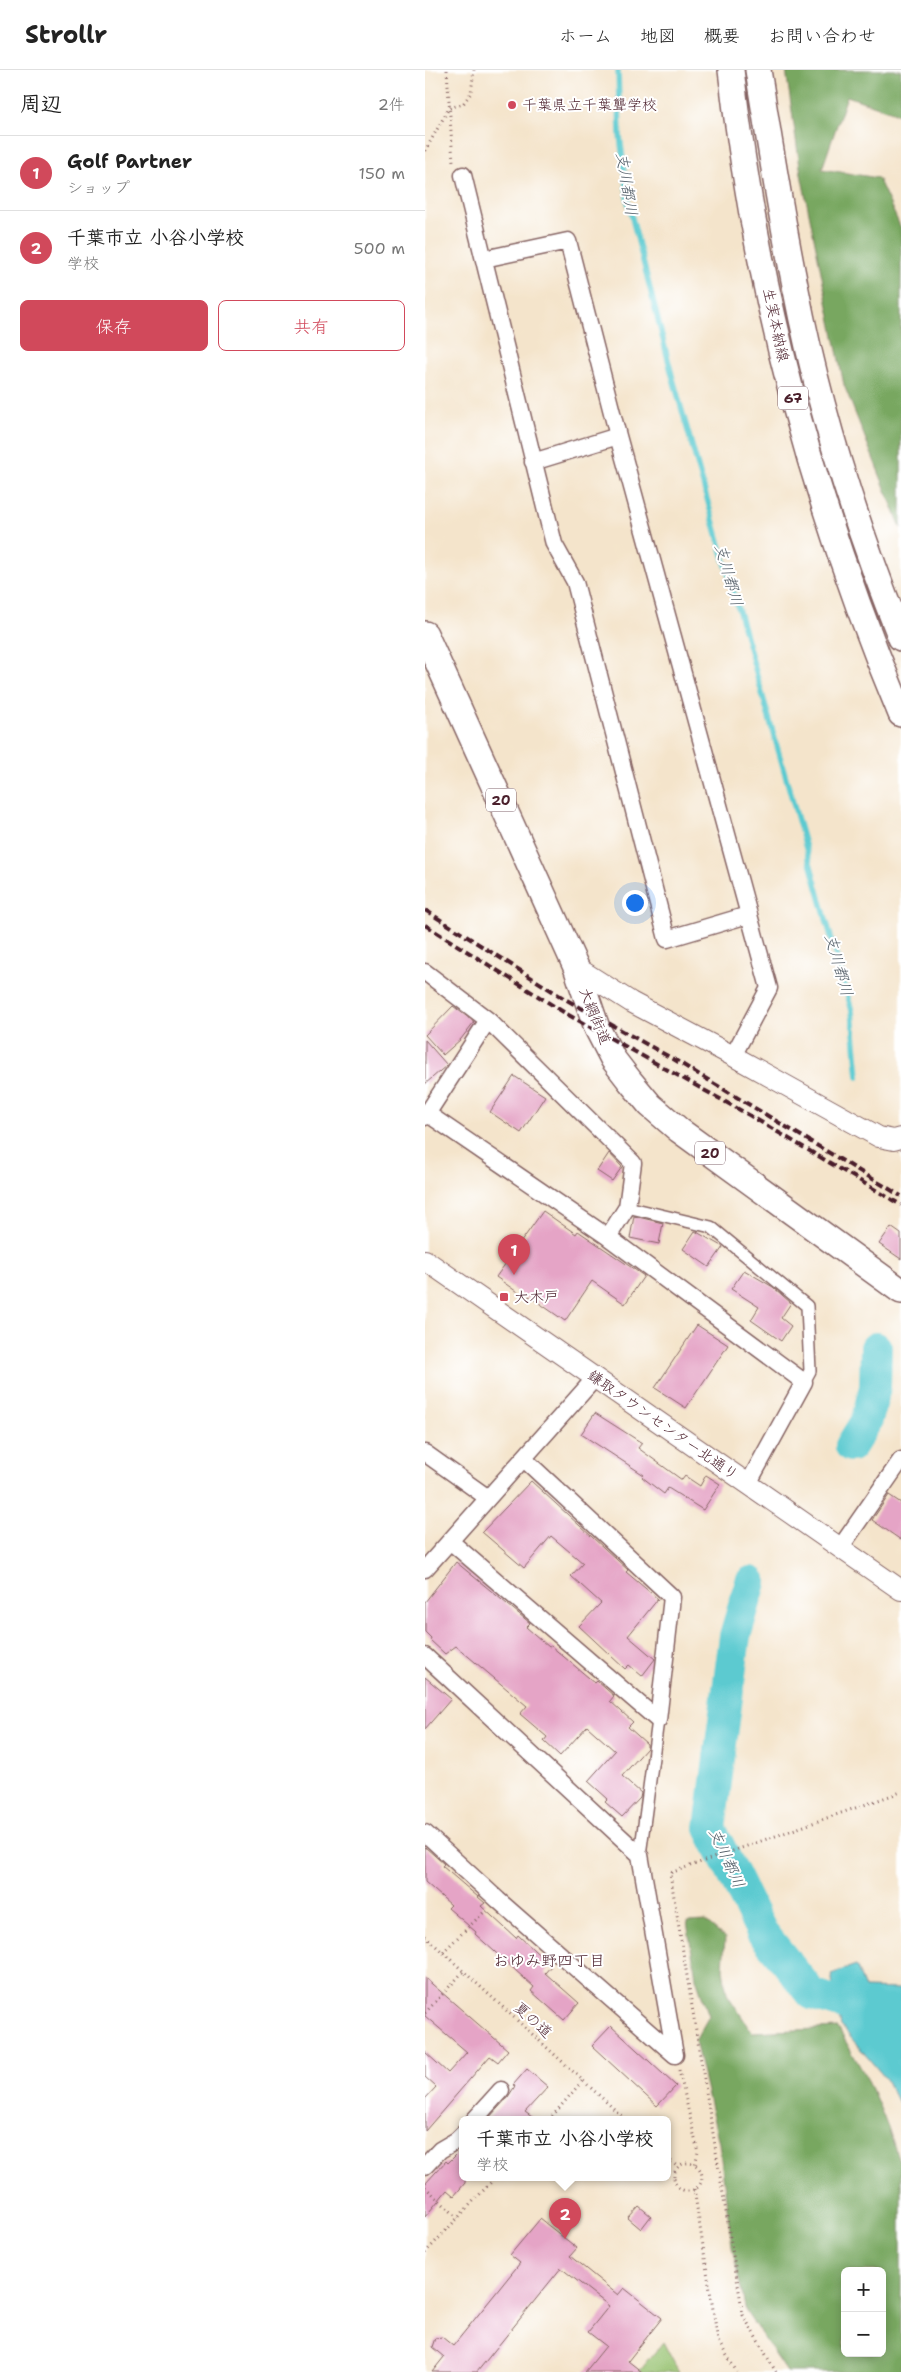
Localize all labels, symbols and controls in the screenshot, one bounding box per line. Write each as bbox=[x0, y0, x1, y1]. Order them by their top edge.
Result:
text: Strollr bbox=[25, 19, 107, 51]
text: ホーム bbox=[559, 24, 612, 48]
text: 地図 bbox=[640, 24, 676, 48]
text: 概要 bbox=[704, 24, 740, 48]
text: お問い合わせ bbox=[768, 24, 876, 48]
text: 周辺 bbox=[20, 90, 62, 118]
text: 2件 bbox=[378, 94, 405, 115]
place label: 千葉県立千葉聾学校 bbox=[522, 95, 657, 115]
marker: 千葉県立千葉聾学校 bbox=[506, 99, 518, 111]
text: Golf Partner bbox=[67, 149, 192, 174]
water label: 支川都川 bbox=[612, 151, 642, 217]
text: 1 bbox=[32, 163, 40, 184]
text: 150 m bbox=[358, 163, 405, 184]
text: ショップ bbox=[67, 177, 130, 198]
text: 千葉市立 小谷小学校 bbox=[67, 225, 245, 250]
text: 2 bbox=[30, 238, 42, 259]
text: 500 m bbox=[354, 238, 405, 259]
text: 学校 bbox=[67, 253, 99, 274]
street label: 生実本納線 bbox=[758, 286, 794, 364]
button: 保存 bbox=[20, 300, 208, 351]
button: 共有 bbox=[218, 300, 405, 351]
road number: 67 bbox=[778, 386, 808, 409]
water label: 支川都川 bbox=[710, 541, 748, 609]
road number: 20 bbox=[486, 788, 516, 812]
your location bbox=[622, 890, 648, 916]
water label: 支川都川 bbox=[820, 931, 858, 999]
street label: 大網街道 bbox=[574, 984, 616, 1048]
road number: 20 bbox=[695, 1142, 725, 1164]
pin: 1 bbox=[498, 1234, 530, 1275]
place label: 大木戸 bbox=[514, 1287, 559, 1307]
marker: 大木戸 bbox=[498, 1291, 510, 1303]
street label: 鎌取タウンセンター北通り bbox=[584, 1365, 742, 1485]
water label: 支川都川 bbox=[704, 1824, 750, 1892]
district label: おゆみ野四丁目 bbox=[493, 1950, 605, 1971]
street label: 夏の道 bbox=[510, 1998, 556, 2042]
popup bbox=[459, 2116, 671, 2181]
text: 千葉市立 小谷小学校 bbox=[476, 2126, 654, 2151]
text: 学校 bbox=[476, 2154, 508, 2175]
pin: 2 bbox=[549, 2198, 581, 2239]
map controls bbox=[841, 2267, 886, 2357]
button: + bbox=[841, 2267, 886, 2312]
button: − bbox=[841, 2312, 886, 2357]

